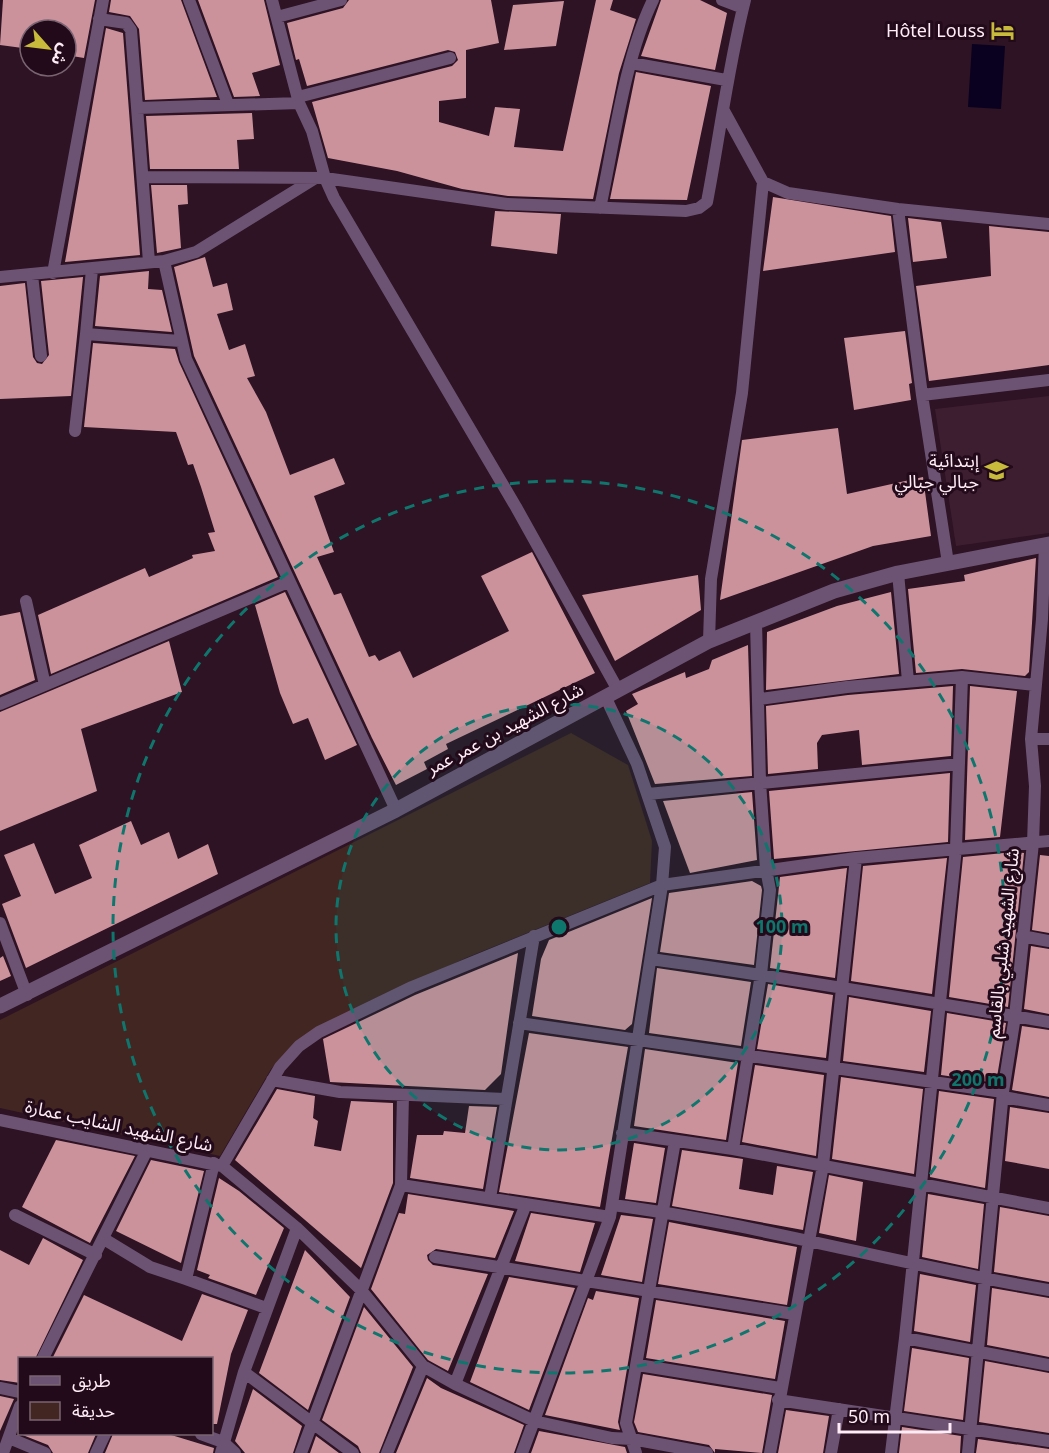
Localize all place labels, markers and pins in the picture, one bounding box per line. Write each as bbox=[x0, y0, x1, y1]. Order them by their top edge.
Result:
place label: Hôtel Louss bbox=[886, 18, 985, 42]
hotel icon: Hôtel Louss bbox=[990, 18, 1016, 44]
place label: إبتدائية جبالي جبالي bbox=[894, 448, 979, 495]
school or university icon: إبتدائية جبالي جبالي bbox=[984, 458, 1010, 484]
centre of rings bbox=[549, 917, 569, 937]

